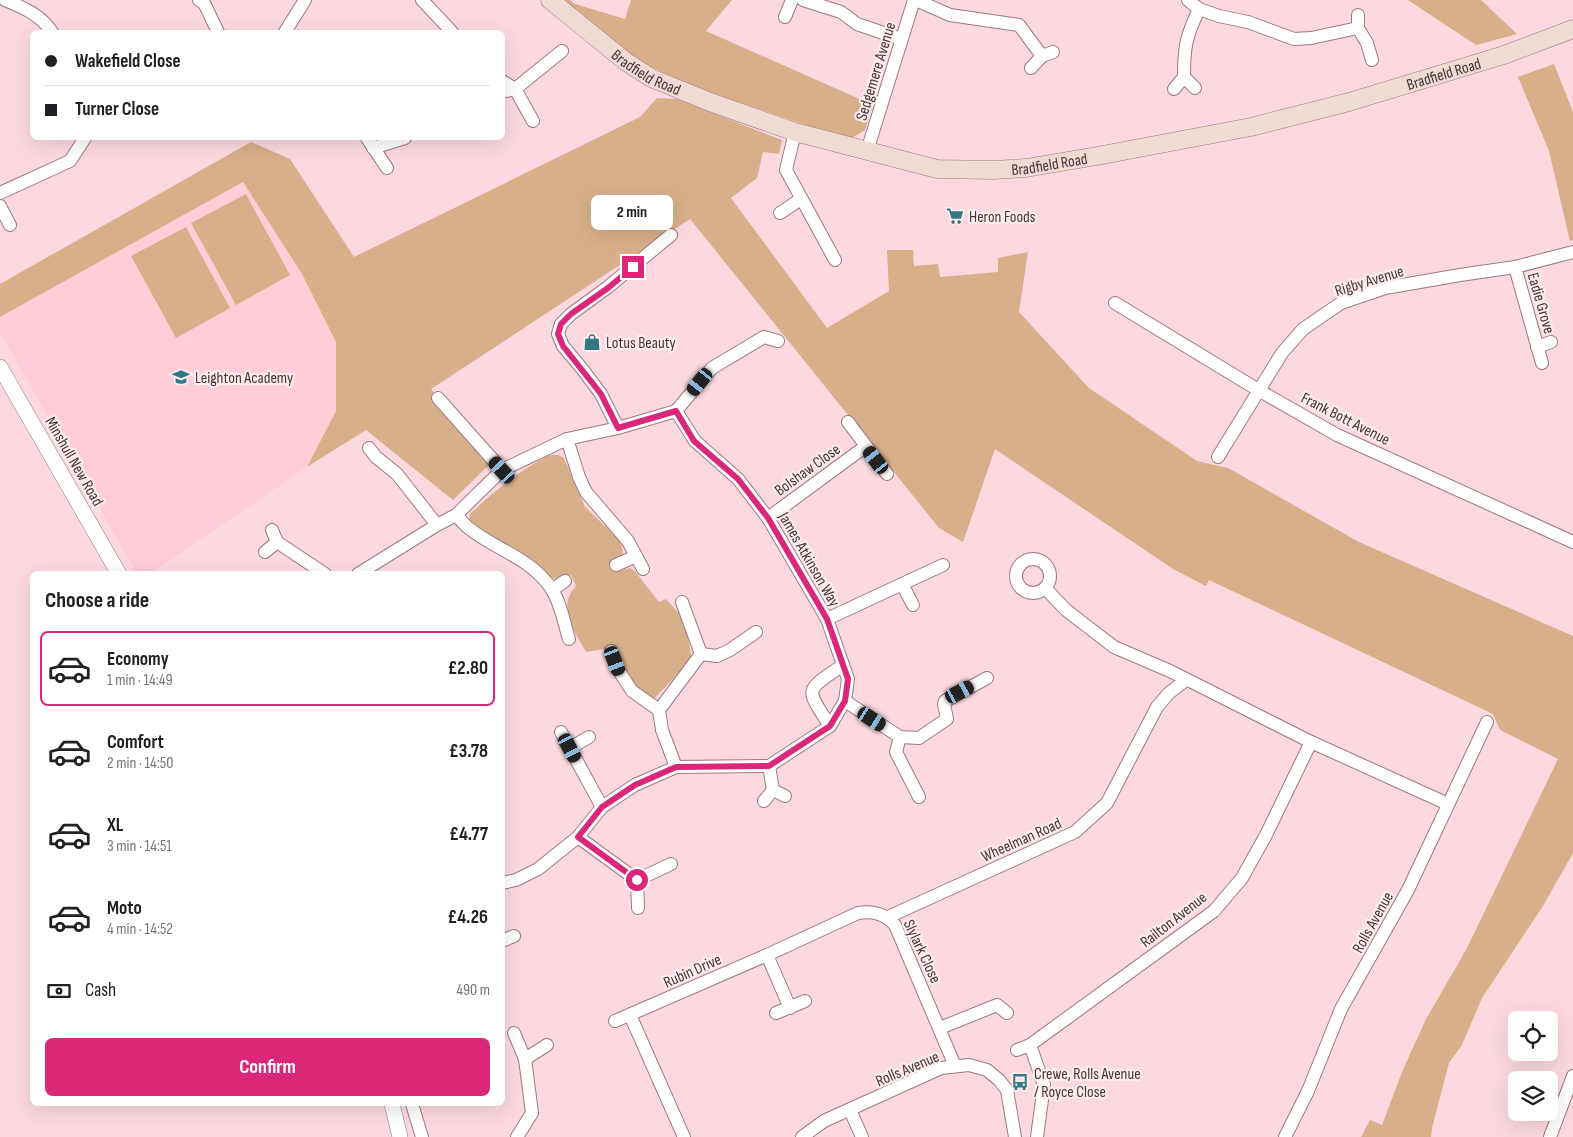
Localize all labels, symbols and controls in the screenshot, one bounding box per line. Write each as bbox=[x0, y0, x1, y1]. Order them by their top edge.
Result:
street label: Sedgemere Avenue bbox=[852, 20, 900, 123]
street label: Bradfield Road bbox=[607, 46, 683, 100]
text: Wakefield Close bbox=[75, 50, 181, 73]
street label: Bradfield Road bbox=[1405, 55, 1483, 95]
text: Turner Close bbox=[75, 98, 159, 121]
street label: Bradfield Road bbox=[1011, 150, 1089, 180]
callout: 2 min bbox=[592, 194, 674, 230]
text: 2 min bbox=[617, 203, 647, 222]
supermarket icon: Heron Foods bbox=[945, 206, 965, 226]
place label: Heron Foods bbox=[969, 208, 1036, 227]
route end bbox=[622, 256, 644, 278]
street label: Rigby Avenue bbox=[1333, 262, 1406, 301]
street label: Eadie Grove bbox=[1523, 271, 1558, 336]
shop icon: Lotus Beauty bbox=[582, 332, 602, 352]
place label: Lotus Beauty bbox=[606, 334, 676, 353]
car bbox=[684, 366, 715, 398]
school or university icon: Leighton Academy bbox=[171, 367, 191, 387]
place label: Leighton Academy bbox=[195, 369, 293, 388]
street label: Frank Bott Avenue bbox=[1298, 389, 1393, 450]
street label: Minshull New Road bbox=[41, 414, 107, 510]
street label: Bolshaw Close bbox=[771, 440, 844, 500]
car bbox=[860, 444, 891, 476]
car bbox=[486, 454, 517, 486]
street label: James Atkinson Way bbox=[773, 508, 843, 610]
text: Choose a ride bbox=[45, 587, 149, 614]
car bbox=[602, 644, 627, 678]
icon: car bbox=[47, 646, 92, 691]
text: Economy bbox=[107, 648, 169, 671]
text: £2.80 bbox=[448, 657, 488, 680]
text: 1 min · 14:49 bbox=[107, 671, 173, 690]
car bbox=[943, 678, 976, 706]
car bbox=[855, 705, 888, 733]
icon: car bbox=[47, 729, 92, 774]
text: Comfort bbox=[107, 731, 164, 754]
car bbox=[556, 731, 583, 765]
text: £3.78 bbox=[449, 740, 488, 763]
text: 2 min · 14:50 bbox=[107, 754, 173, 773]
icon: car bbox=[47, 812, 92, 857]
text: XL bbox=[107, 814, 123, 837]
street label: Wheelman Road bbox=[979, 814, 1065, 866]
text: £4.77 bbox=[449, 823, 488, 846]
text: 3 min · 14:51 bbox=[107, 837, 172, 856]
route start bbox=[626, 869, 648, 891]
street label: Railton Avenue bbox=[1137, 888, 1211, 952]
street label: Rolls Avenue bbox=[1349, 889, 1398, 957]
icon: car bbox=[47, 895, 92, 940]
text: Moto bbox=[107, 897, 142, 920]
text: £4.26 bbox=[448, 906, 488, 929]
street label: Slylark Close bbox=[899, 917, 945, 986]
text: 4 min · 14:52 bbox=[107, 920, 173, 939]
street label: Rubin Drive bbox=[661, 950, 724, 992]
icon: cash bbox=[45, 977, 73, 1005]
text: Cash bbox=[85, 979, 116, 1002]
text: 490 m bbox=[456, 981, 490, 1000]
map controls bbox=[1508, 1011, 1558, 1121]
button: locate bbox=[1508, 1011, 1558, 1061]
button: Confirm bbox=[45, 1038, 490, 1096]
street label: Rolls Avenue bbox=[873, 1048, 942, 1091]
place label: Crewe, Rolls Avenue / Royce Close bbox=[1034, 1065, 1141, 1102]
button: layers bbox=[1508, 1071, 1558, 1121]
bus stop icon: Crewe, Rolls Avenue / Royce Close bbox=[1010, 1072, 1030, 1092]

